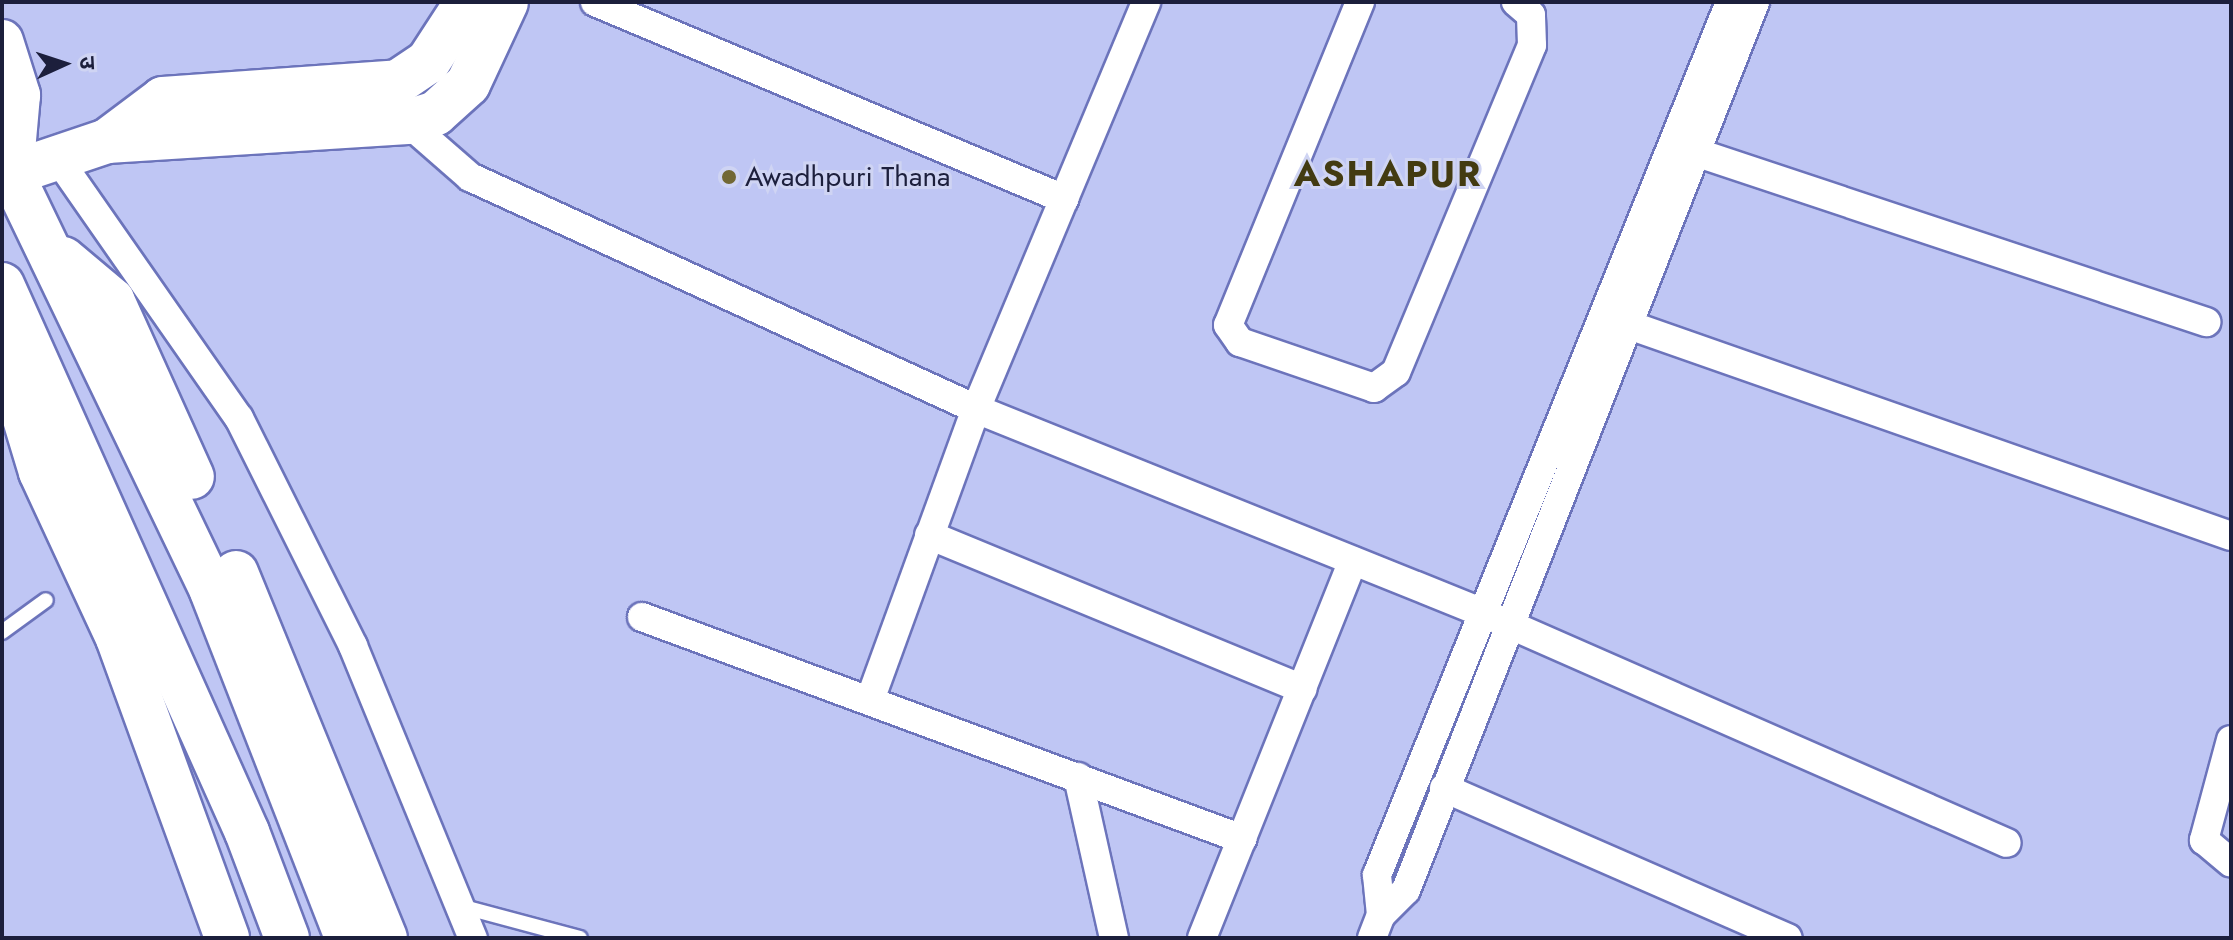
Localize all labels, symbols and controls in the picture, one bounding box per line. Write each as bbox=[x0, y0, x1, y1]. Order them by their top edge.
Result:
north arrow bbox=[24, 24, 104, 104]
text: उ bbox=[72, 55, 104, 70]
district label: ASHAPUR bbox=[1294, 152, 1482, 196]
place label: Awadhpuri Thana bbox=[745, 160, 951, 194]
marker: Awadhpuri Thana bbox=[720, 168, 738, 186]

